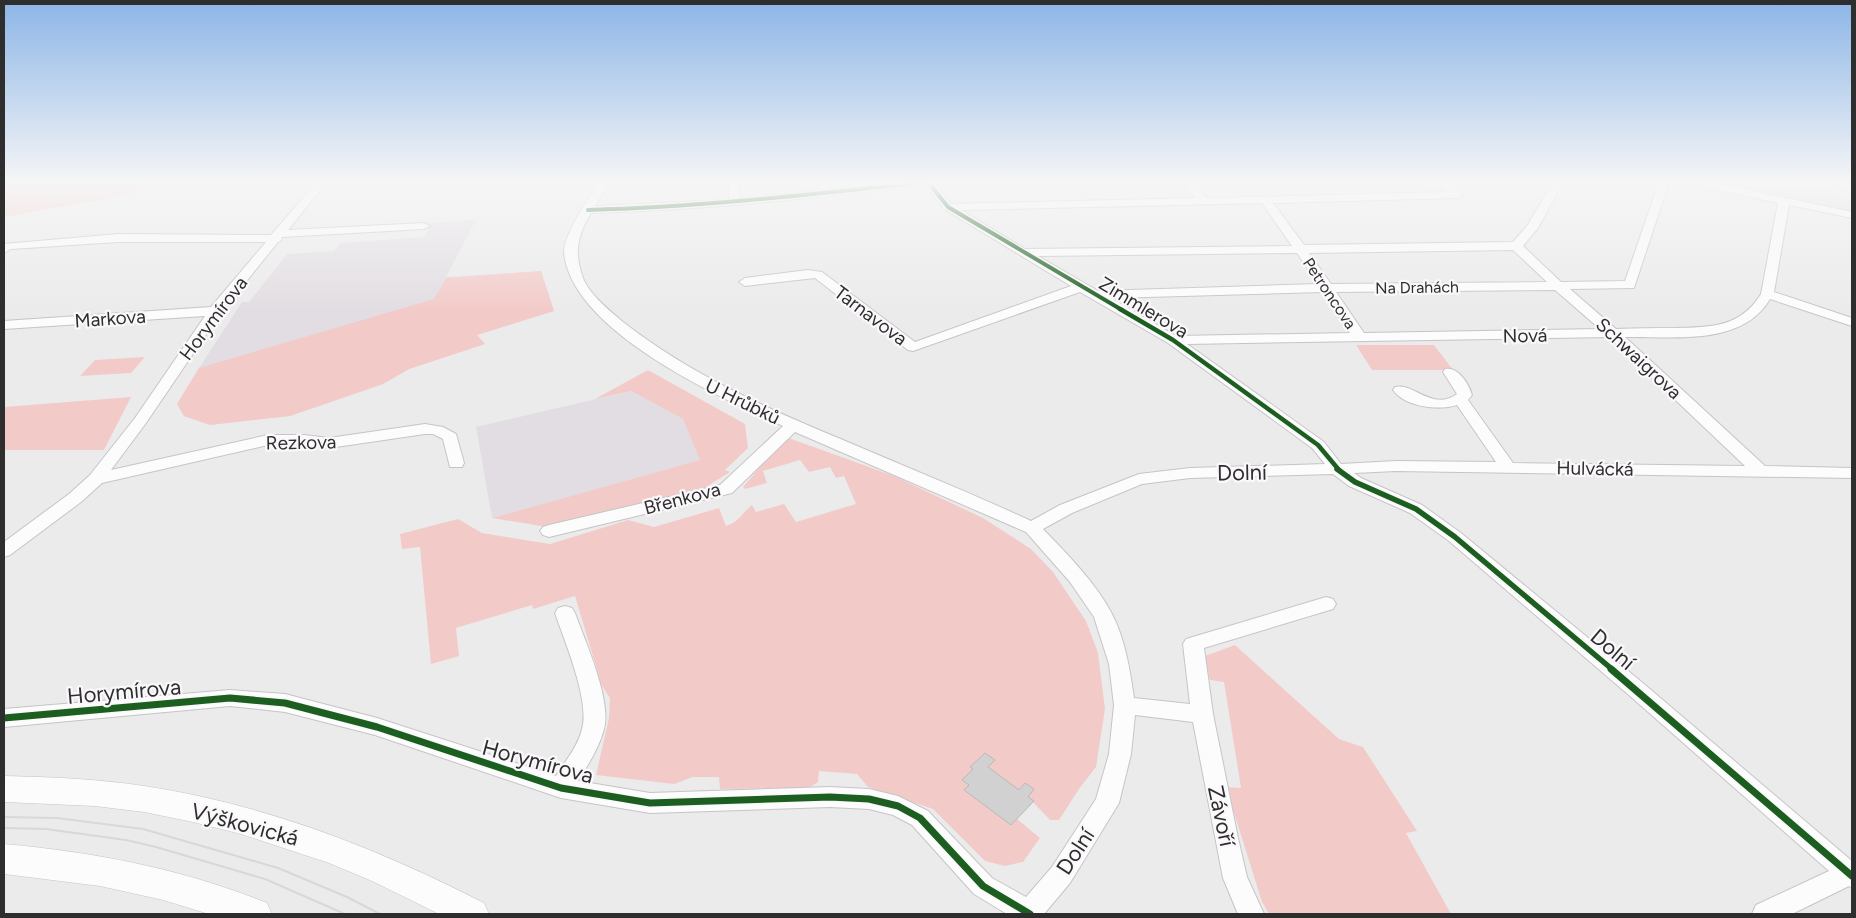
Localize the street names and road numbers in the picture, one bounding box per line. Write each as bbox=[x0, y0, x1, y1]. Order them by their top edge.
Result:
street label: Petroncova bbox=[1299, 254, 1360, 332]
street label: Horymírova bbox=[174, 272, 252, 365]
street label: Zimmlerova bbox=[1095, 272, 1193, 343]
street label: Na Drahách bbox=[1375, 277, 1459, 298]
street label: Tarnavova bbox=[830, 281, 912, 350]
street label: Markova bbox=[74, 305, 146, 332]
street label: Schwaigrova bbox=[1591, 313, 1686, 404]
street label: Nová bbox=[1502, 324, 1548, 347]
street label: U Hrůbků bbox=[702, 373, 784, 429]
street label: Rezkova bbox=[265, 430, 337, 455]
street label: Hulvácká bbox=[1556, 456, 1634, 481]
street label: Dolní bbox=[1217, 459, 1268, 486]
street label: Břenkova bbox=[641, 477, 723, 520]
street label: Dolní bbox=[1585, 623, 1641, 676]
street label: Horymírova bbox=[66, 673, 182, 710]
street label: Horymírova bbox=[479, 734, 597, 789]
street label: Závoří bbox=[1202, 783, 1241, 850]
street label: Výškovická bbox=[188, 797, 302, 852]
street label: Dolní bbox=[1050, 822, 1101, 880]

